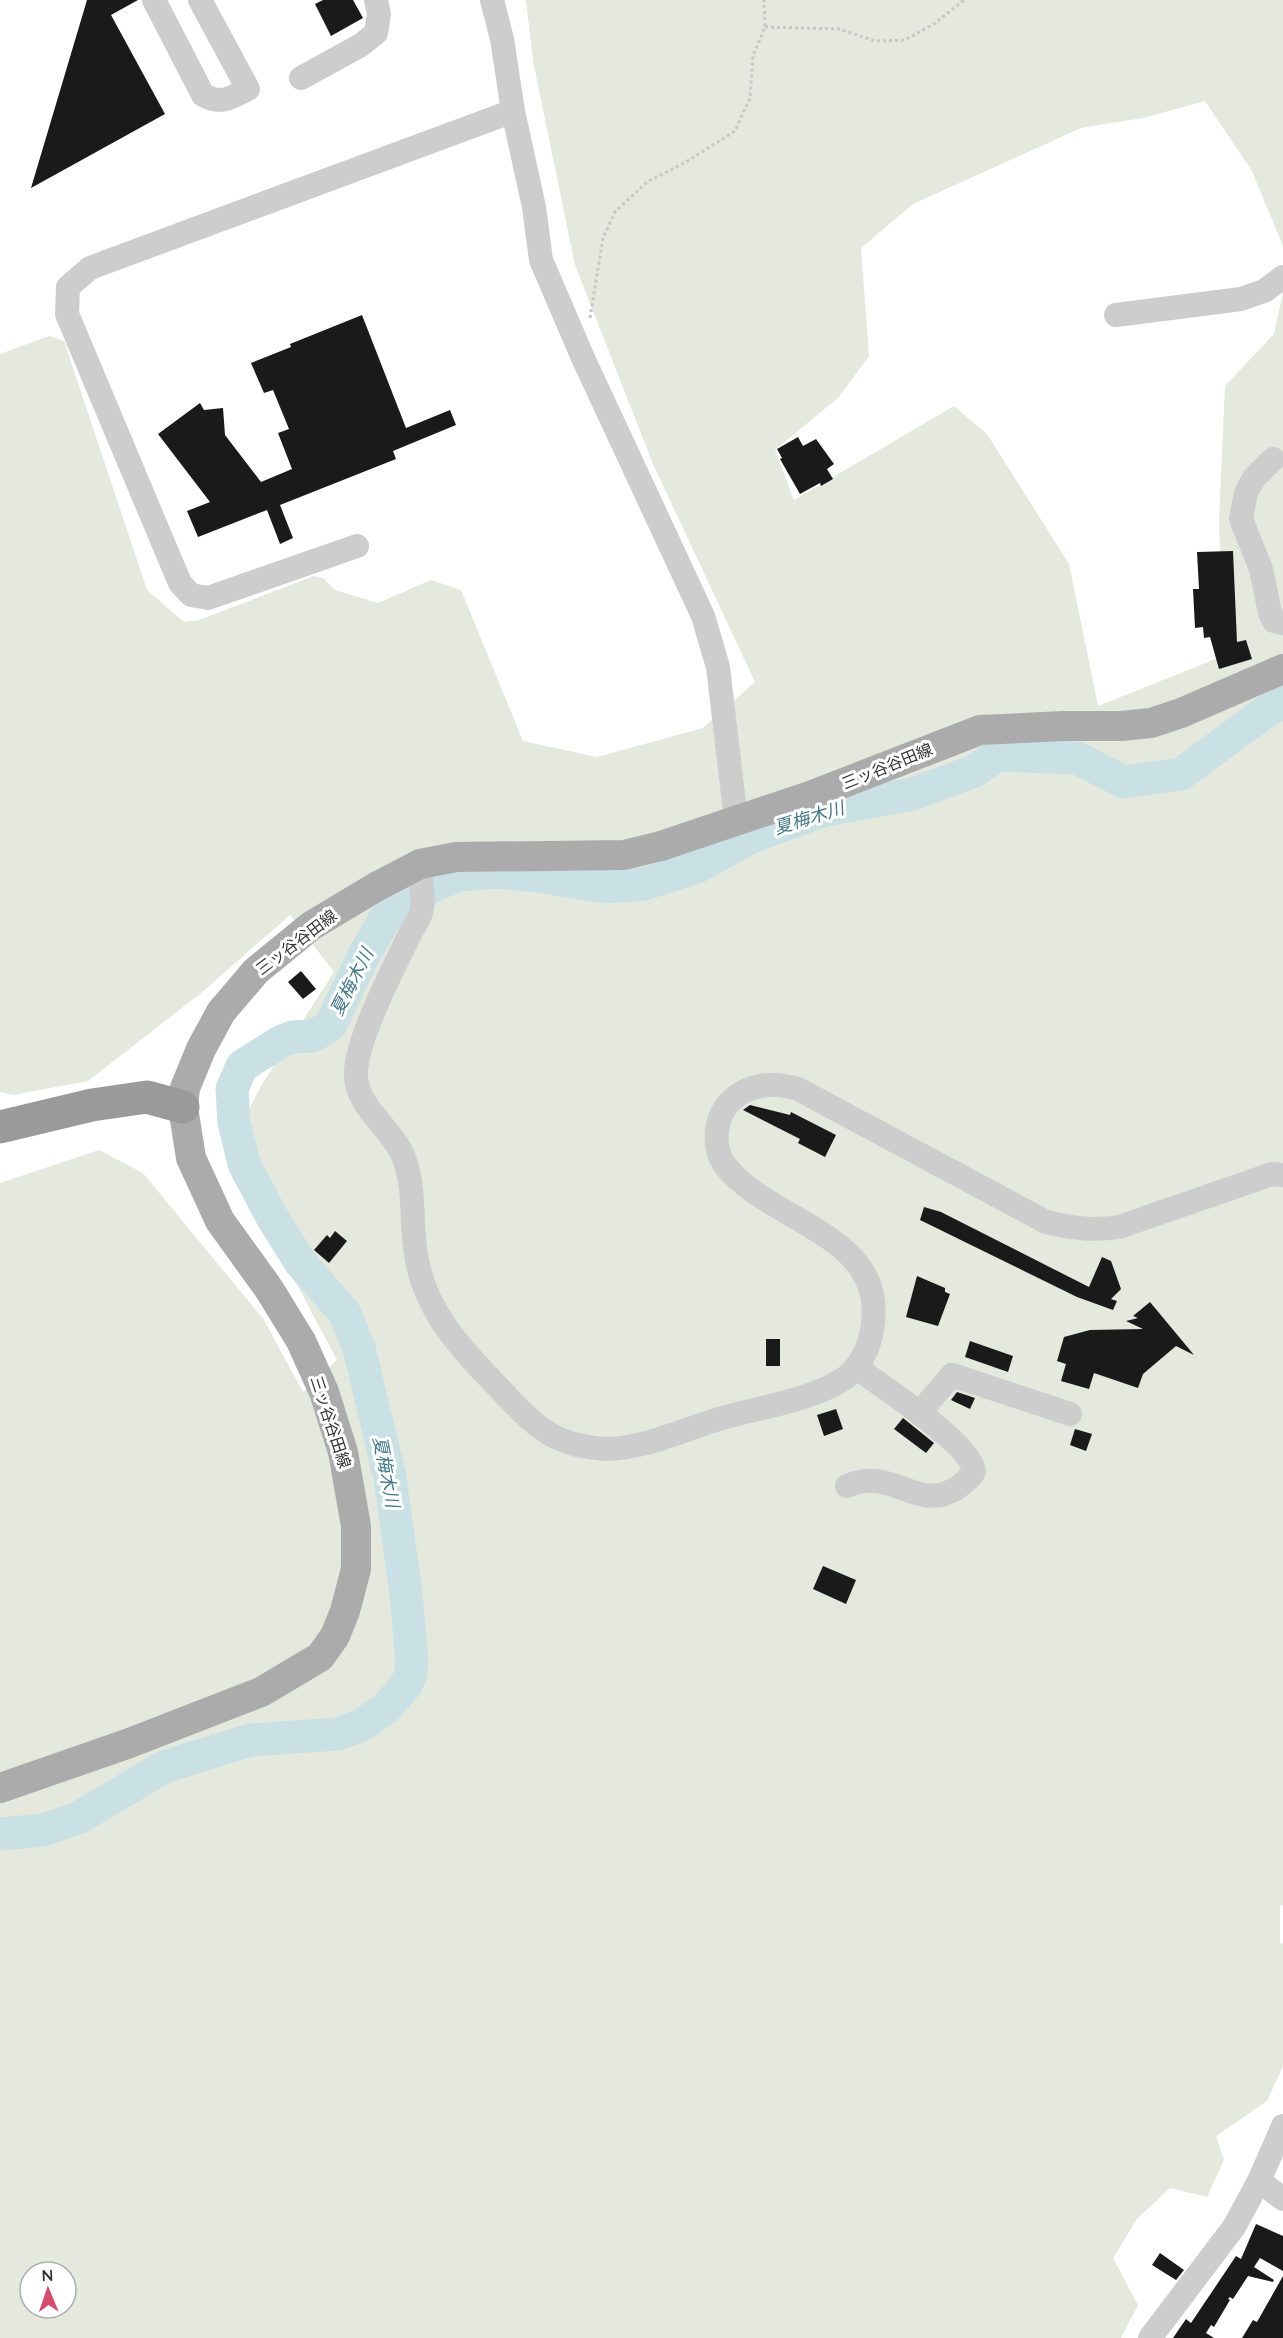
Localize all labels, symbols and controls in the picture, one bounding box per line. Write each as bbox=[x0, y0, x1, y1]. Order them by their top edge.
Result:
street label: 三ッ谷谷田線 bbox=[839, 739, 935, 793]
water label: 夏梅木川 bbox=[771, 795, 849, 839]
street label: 三ッ谷谷田線 bbox=[252, 905, 340, 979]
water label: 夏梅木川 bbox=[325, 943, 379, 1019]
street label: 三ッ谷谷田線 bbox=[307, 1373, 355, 1471]
water label: 夏梅木川 bbox=[368, 1434, 405, 1511]
north arrow bbox=[18, 2260, 78, 2320]
text: N bbox=[41, 2265, 54, 2285]

